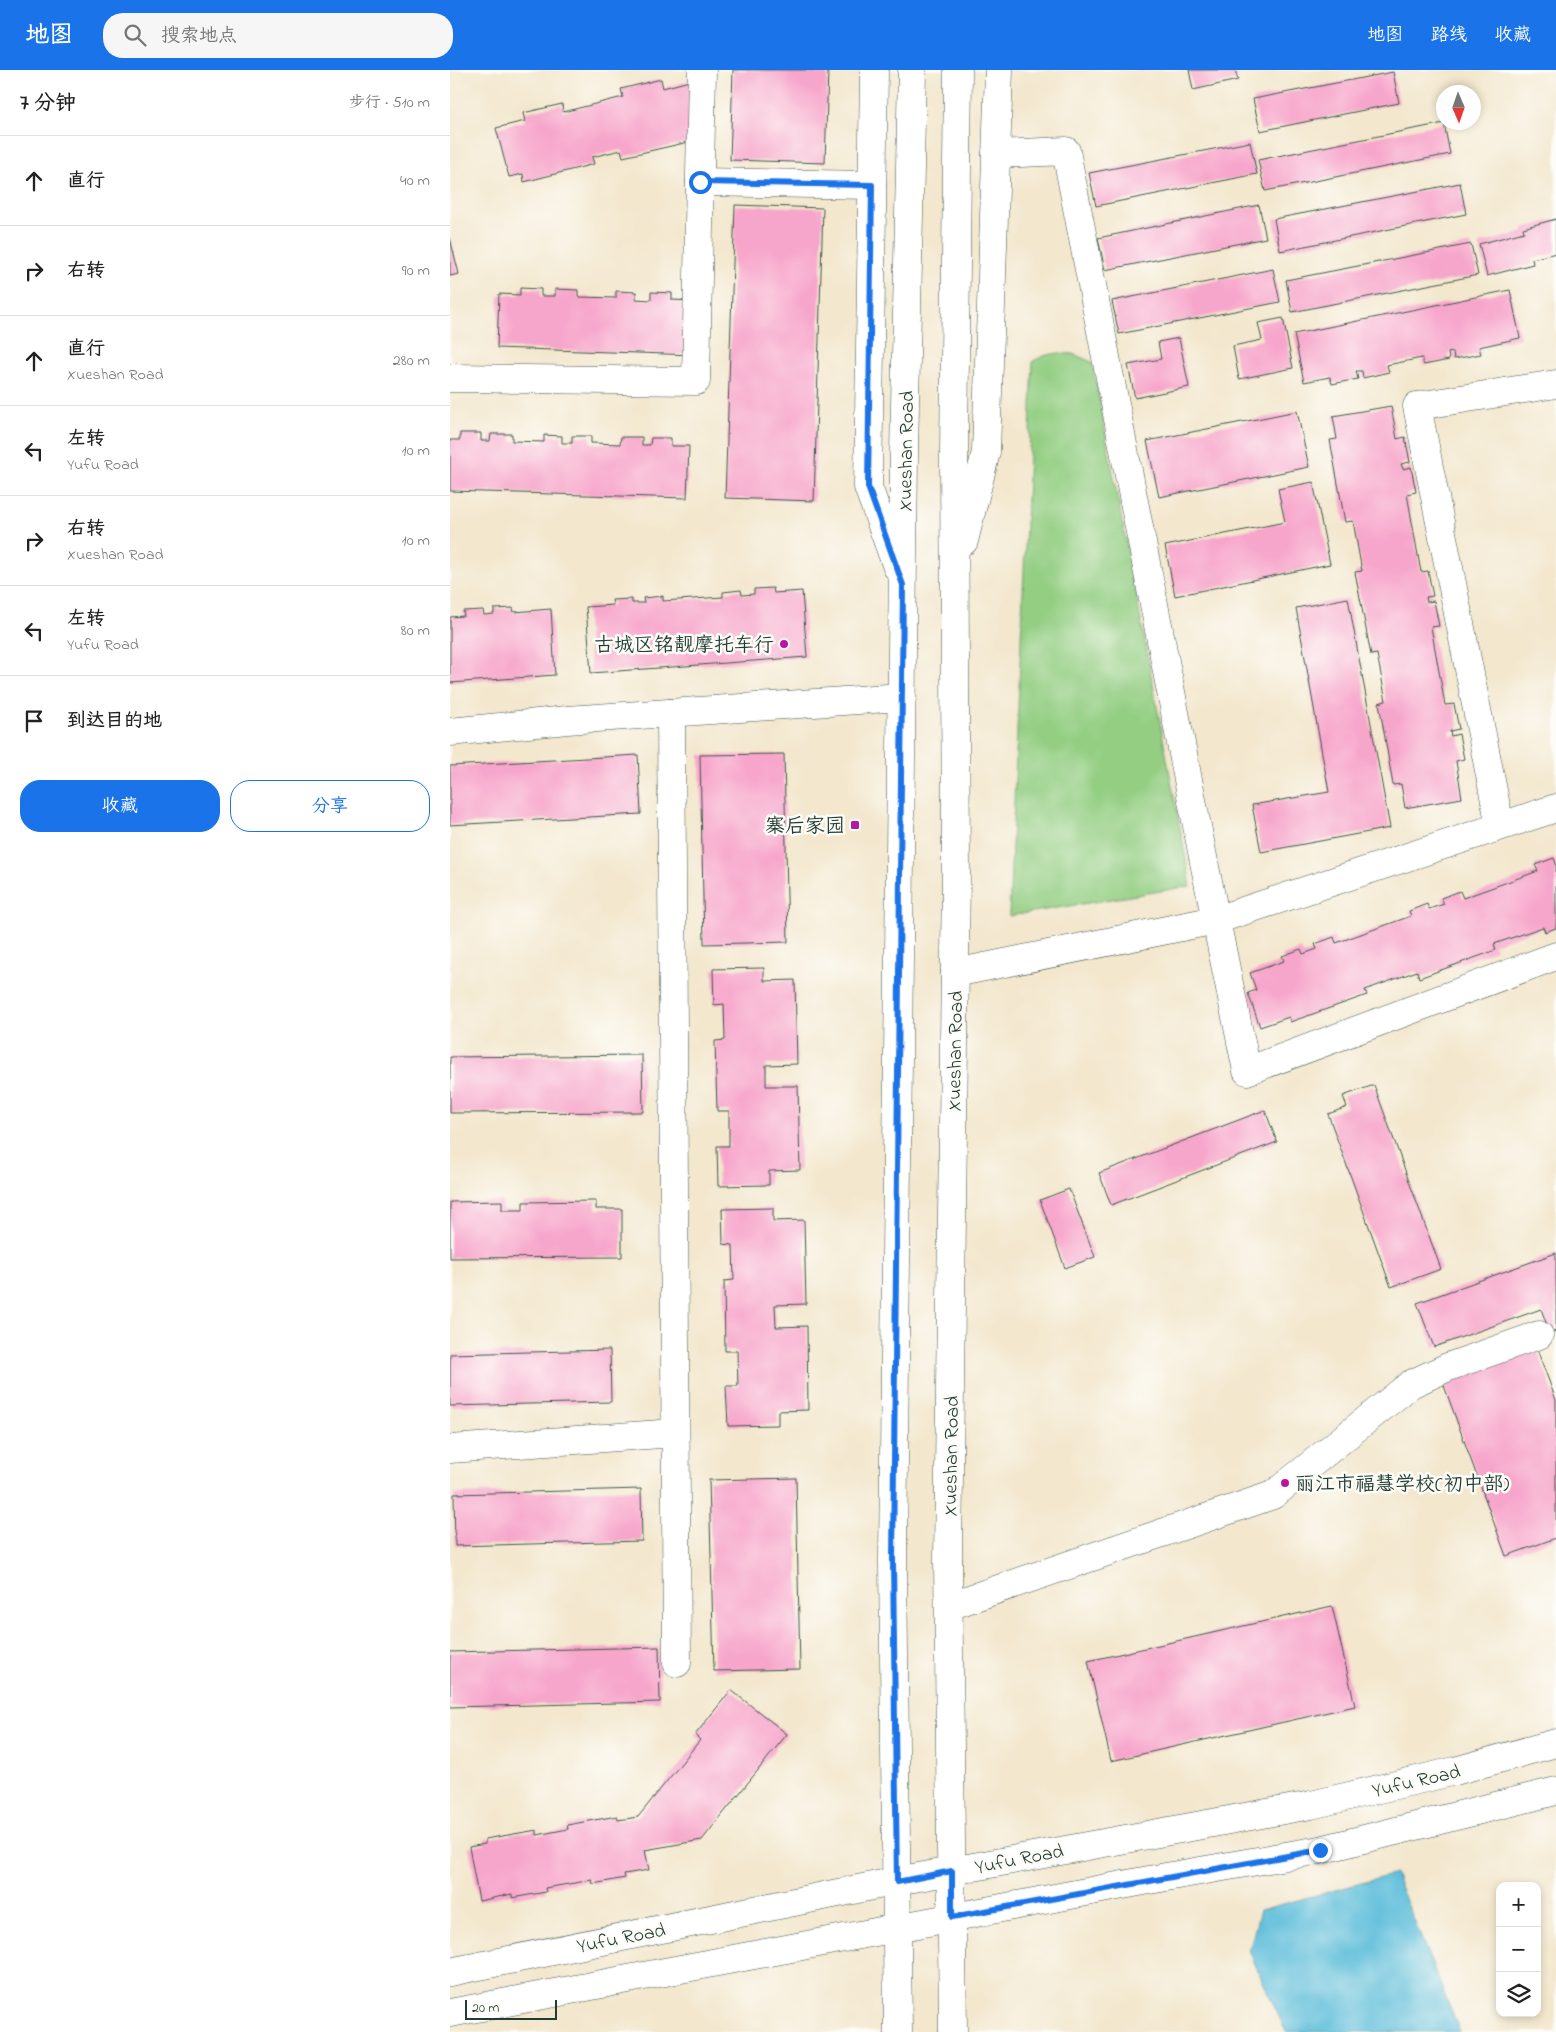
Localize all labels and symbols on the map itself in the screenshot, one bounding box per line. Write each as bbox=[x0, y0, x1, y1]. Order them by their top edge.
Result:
north arrow bbox=[1436, 85, 1481, 130]
route start bbox=[689, 171, 712, 194]
street label: Xueshan Road bbox=[892, 390, 923, 512]
place label: 古城区铭靓摩托车行 bbox=[594, 632, 774, 661]
marker: 古城区铭靓摩托车行 bbox=[778, 638, 790, 650]
place label: 寨后家园 bbox=[765, 813, 845, 842]
marker: 寨后家园 bbox=[849, 819, 861, 831]
street label: Xueshan Road bbox=[941, 990, 972, 1112]
street label: Xueshan Road bbox=[937, 1395, 968, 1517]
place label: 丽江市福慧学校(初中部) bbox=[1295, 1471, 1509, 1500]
marker: 丽江市福慧学校(初中部) bbox=[1279, 1477, 1291, 1489]
street label: Yufu Road bbox=[1370, 1758, 1464, 1807]
street label: Yufu Road bbox=[973, 1838, 1066, 1883]
route end bbox=[1309, 1839, 1332, 1862]
street label: Yufu Road bbox=[575, 1917, 668, 1962]
scale bar bbox=[465, 1997, 558, 2020]

